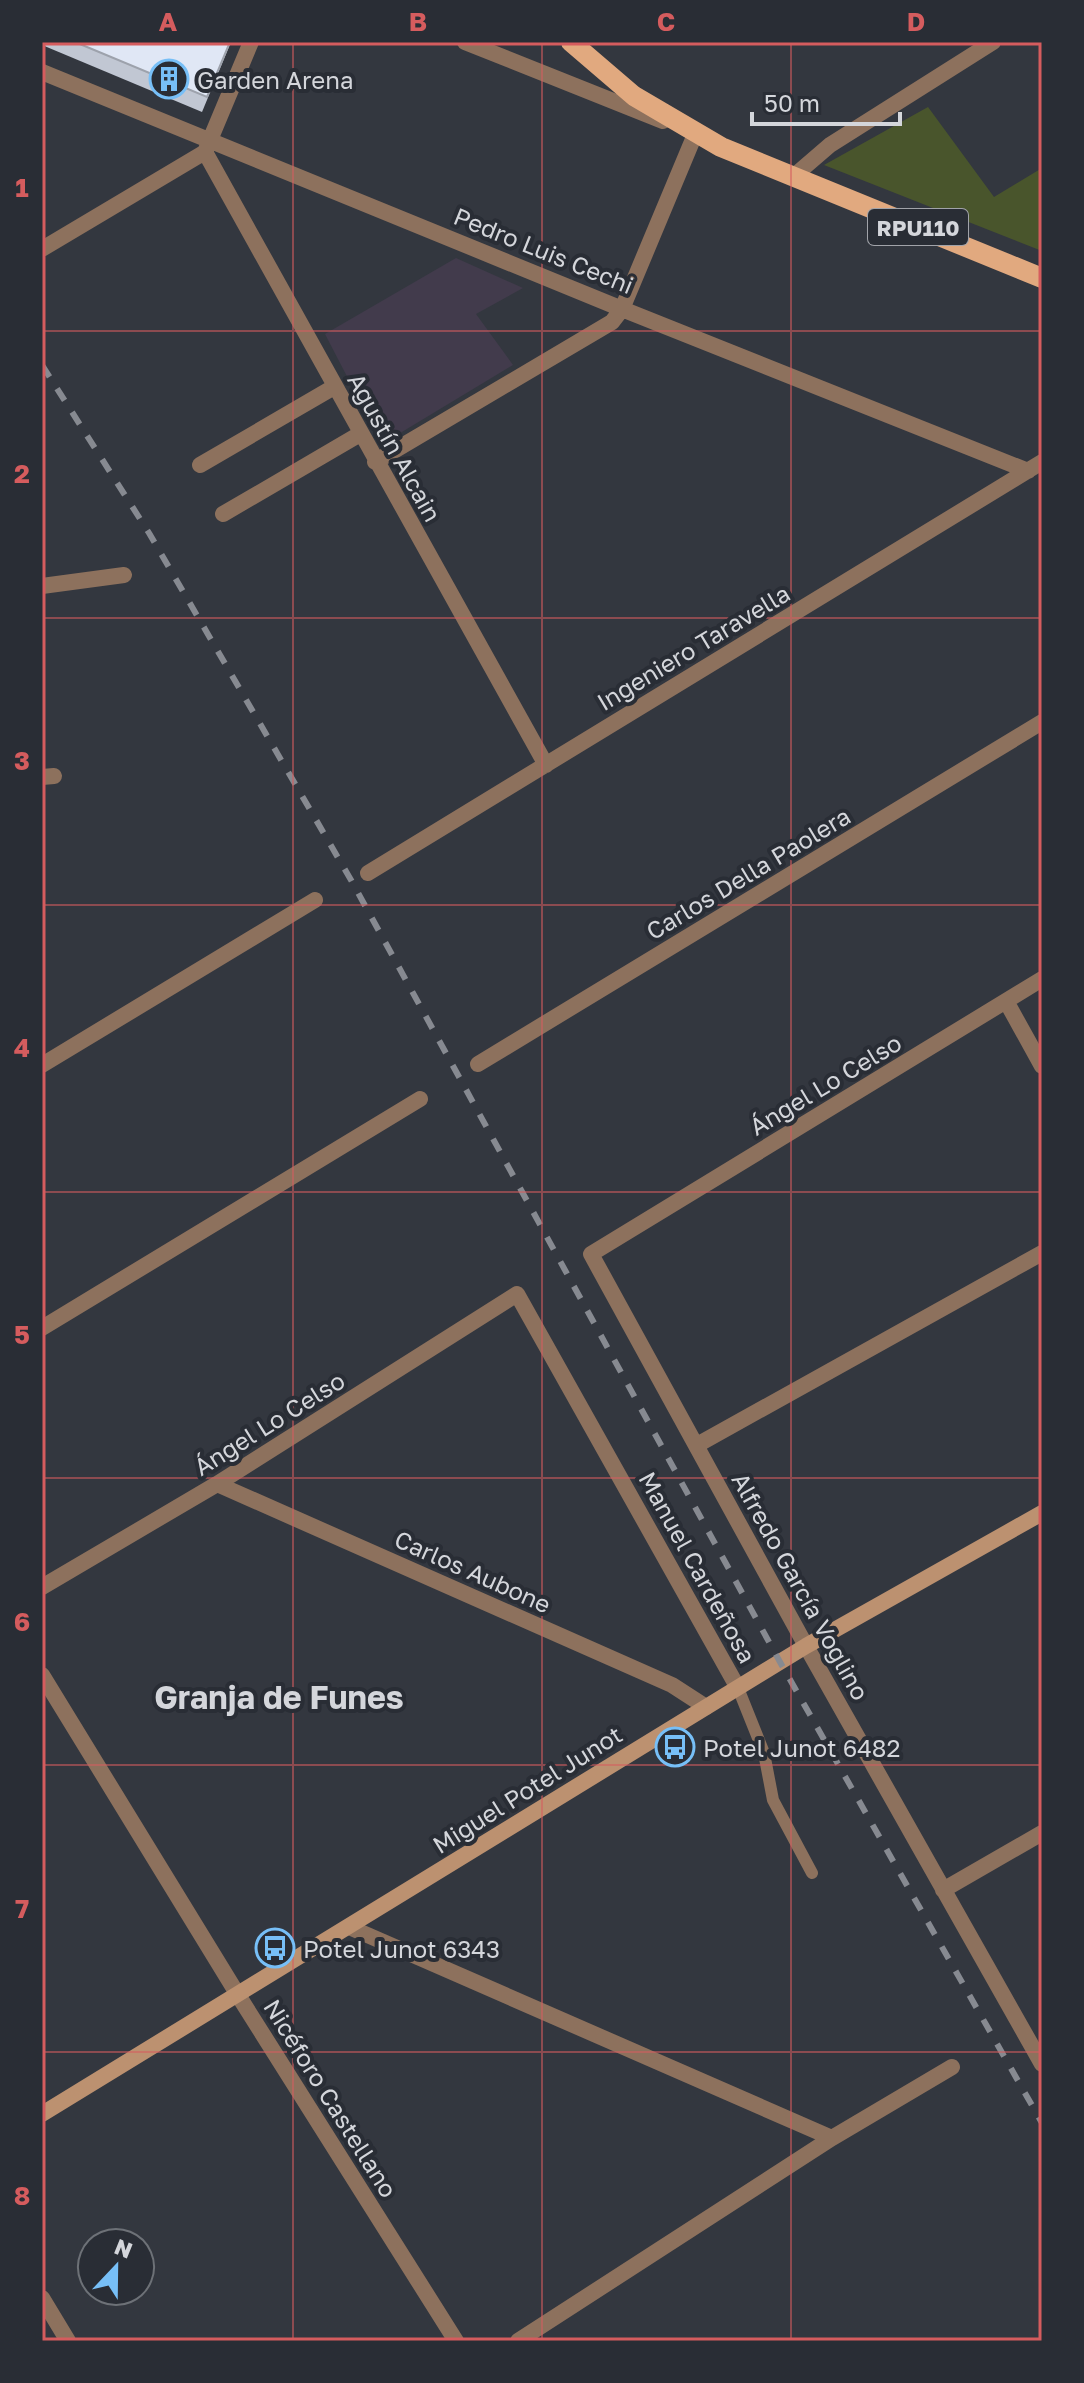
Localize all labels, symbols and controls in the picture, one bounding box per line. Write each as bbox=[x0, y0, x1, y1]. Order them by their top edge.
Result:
text: A bbox=[159, 6, 178, 37]
text: B bbox=[409, 6, 427, 37]
text: C bbox=[657, 6, 675, 37]
text: D bbox=[907, 6, 925, 37]
building icon: Garden Arena bbox=[148, 58, 190, 100]
place label: Garden Arena bbox=[197, 65, 353, 94]
scale bar bbox=[752, 76, 900, 126]
text: 50 m bbox=[764, 88, 820, 117]
text: 1 bbox=[15, 172, 29, 203]
street label: Pedro Luis Cechi bbox=[450, 201, 638, 299]
road number: RPU110 bbox=[868, 209, 968, 245]
street label: Agustín Alcain bbox=[342, 368, 448, 526]
text: 2 bbox=[14, 458, 30, 489]
street label: Ingeniero Taravella bbox=[591, 578, 795, 716]
text: 3 bbox=[14, 745, 30, 776]
street label: Carlos Della Paolera bbox=[641, 801, 855, 945]
street label: Ángel Lo Celso bbox=[744, 1027, 906, 1141]
text: 4 bbox=[14, 1032, 30, 1063]
text: 5 bbox=[14, 1319, 30, 1350]
street label: Ángel Lo Celso bbox=[188, 1365, 350, 1481]
street label: Manuel Cardeñosa bbox=[633, 1466, 763, 1668]
street label: Alfredo García Voglino bbox=[726, 1467, 876, 1705]
street label: Carlos Aubone bbox=[390, 1524, 556, 1618]
text: 6 bbox=[14, 1606, 30, 1637]
district label: Granja de Funes bbox=[154, 1678, 404, 1716]
street label: Miguel Potel Junot bbox=[427, 1719, 627, 1859]
bus stop icon: Potel Junot 6482 bbox=[654, 1726, 696, 1768]
place label: Potel Junot 6482 bbox=[703, 1733, 900, 1762]
text: 7 bbox=[15, 1893, 29, 1924]
bus stop icon: Potel Junot 6343 bbox=[254, 1927, 296, 1969]
place label: Potel Junot 6343 bbox=[303, 1934, 500, 1963]
street label: Nicéforo Castellano bbox=[258, 1994, 404, 2202]
text: 8 bbox=[14, 2180, 30, 2211]
north arrow bbox=[76, 2227, 156, 2307]
text: N bbox=[111, 2232, 136, 2264]

